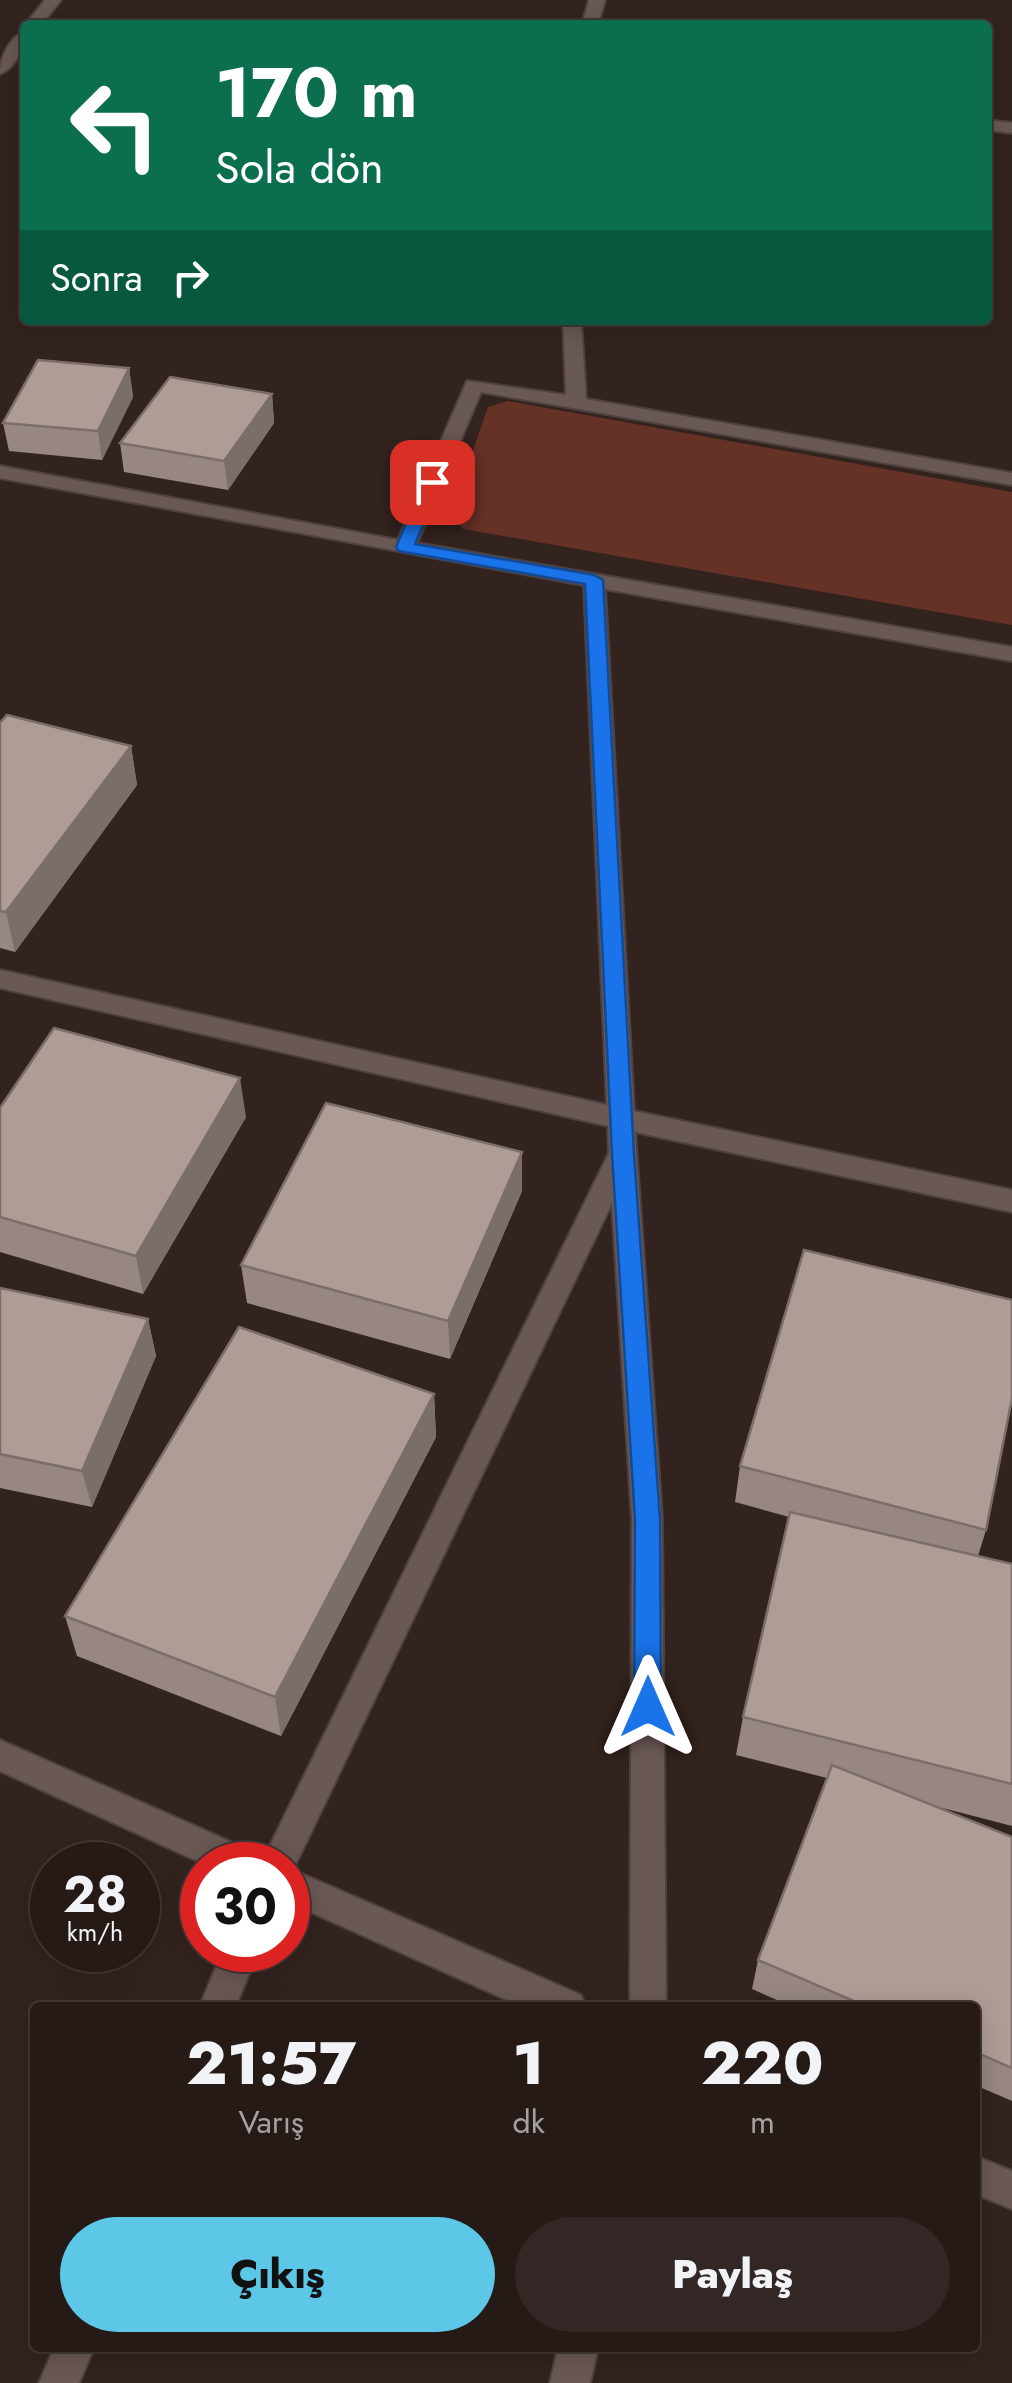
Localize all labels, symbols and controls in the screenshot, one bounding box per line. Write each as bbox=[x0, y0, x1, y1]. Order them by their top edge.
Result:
text: 170 m bbox=[215, 42, 418, 143]
icon: left bbox=[50, 60, 180, 190]
text: Sola dön bbox=[215, 135, 384, 200]
text: Sonra bbox=[50, 250, 143, 305]
icon: right bbox=[163, 250, 218, 305]
pin bbox=[390, 440, 475, 525]
icon: arrive bbox=[405, 455, 460, 510]
position arrow bbox=[596, 1655, 700, 1759]
speed limit sign: 30 bbox=[180, 1842, 310, 1972]
text: 28 bbox=[63, 1858, 127, 1931]
text: km/h bbox=[67, 1914, 123, 1950]
text: 21:57 bbox=[186, 2020, 356, 2107]
text: 1 bbox=[513, 2020, 544, 2107]
text: 220 bbox=[701, 2020, 824, 2107]
text: Varış bbox=[238, 2099, 304, 2145]
text: dk bbox=[512, 2099, 545, 2145]
text: m bbox=[750, 2099, 775, 2145]
button: Çıkış bbox=[60, 2217, 495, 2332]
button: Paylaş bbox=[515, 2217, 950, 2332]

